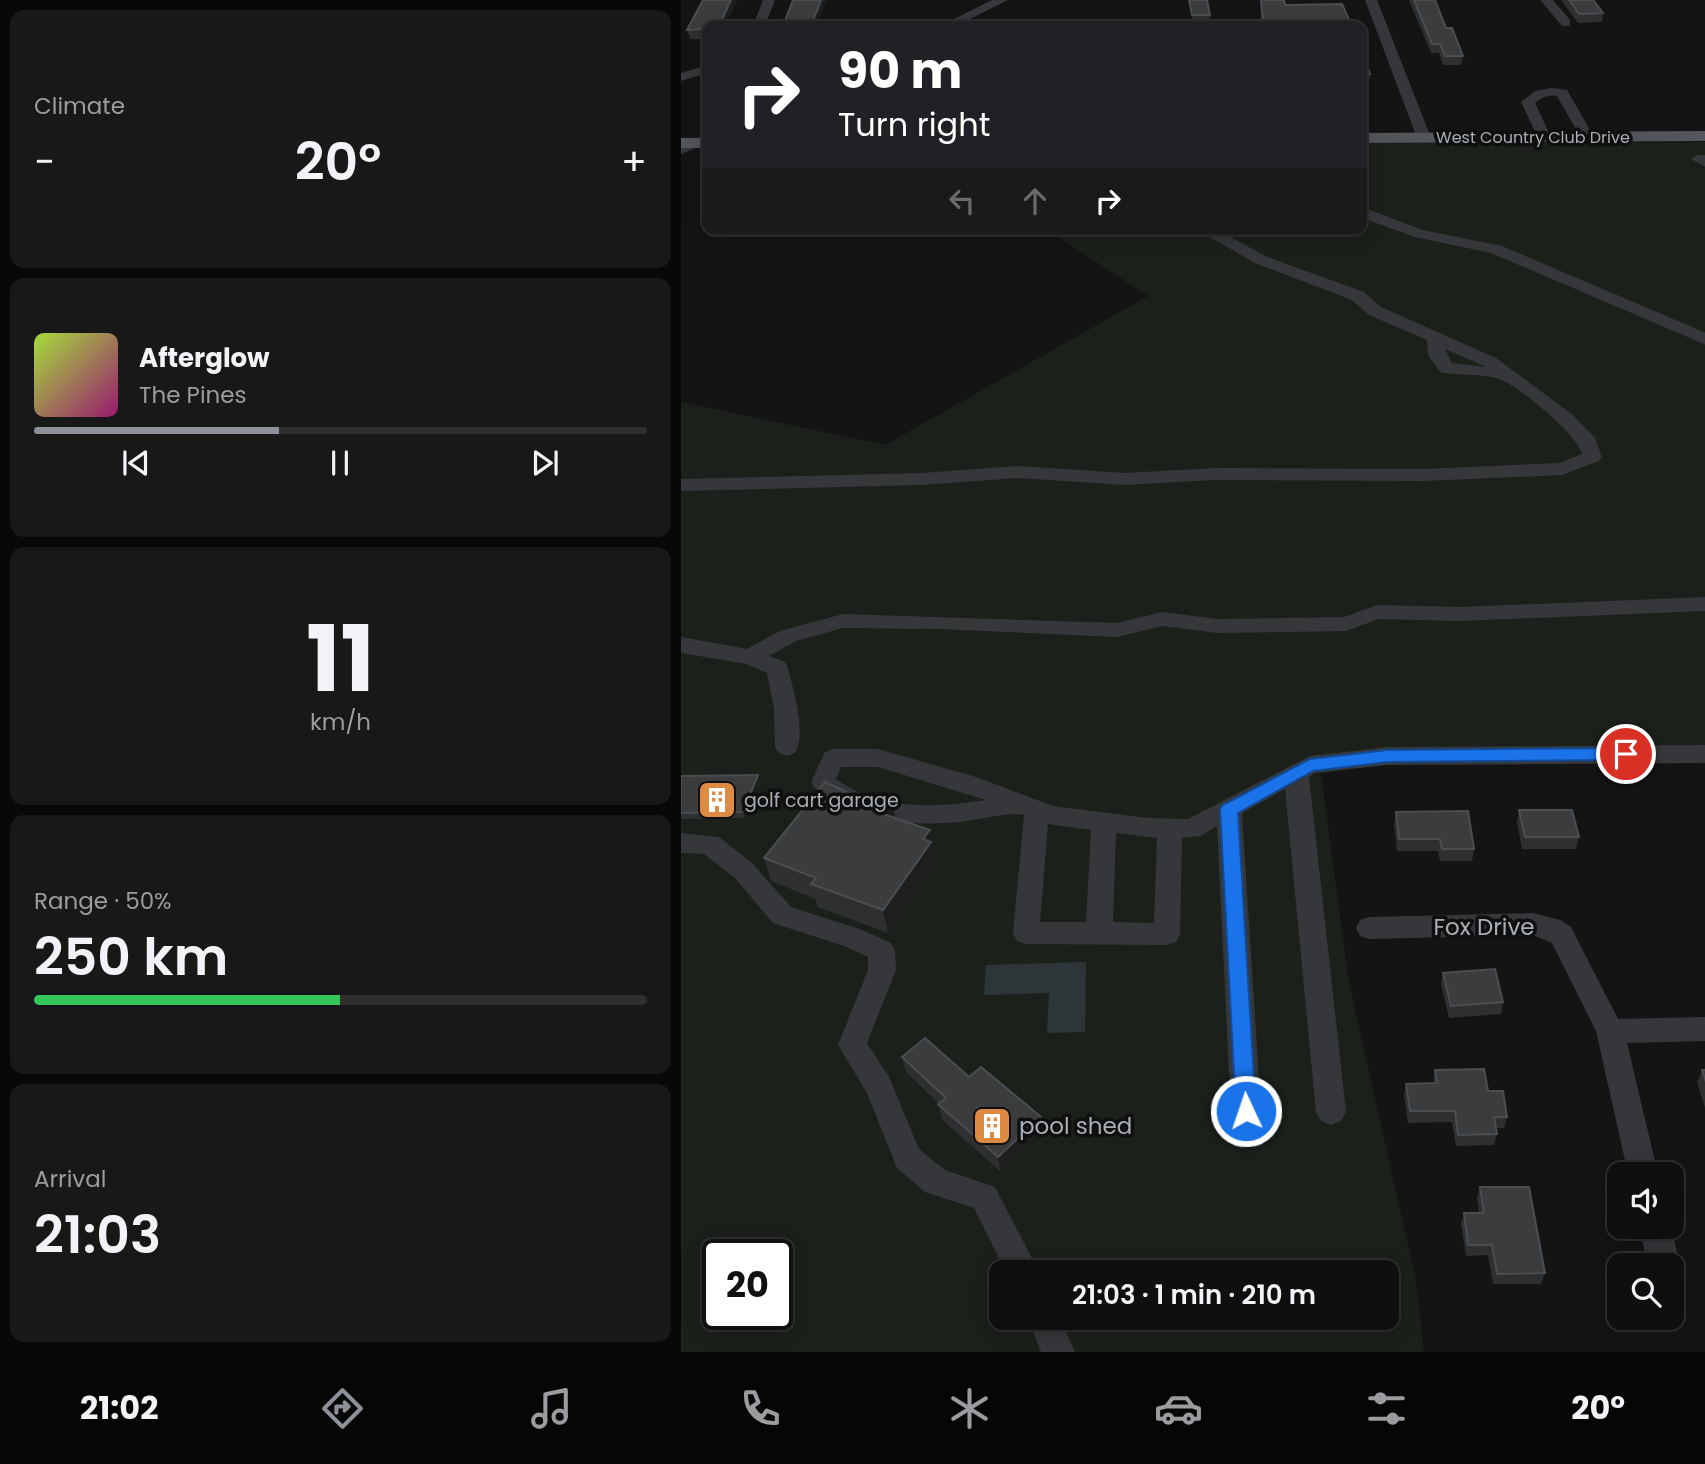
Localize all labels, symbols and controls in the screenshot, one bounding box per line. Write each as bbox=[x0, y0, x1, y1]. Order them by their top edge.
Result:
text: 90 m bbox=[838, 37, 962, 105]
icon: right bbox=[723, 49, 814, 140]
text: Climate bbox=[34, 90, 125, 122]
text: Turn right bbox=[838, 102, 990, 147]
text: 20° bbox=[295, 125, 381, 198]
street label: West Country Club Drive bbox=[1436, 126, 1630, 149]
text: − bbox=[34, 135, 55, 188]
text: + bbox=[621, 135, 647, 188]
icon: left bbox=[943, 182, 981, 220]
icon: ahead bbox=[1016, 182, 1054, 220]
icon: right bbox=[1089, 182, 1127, 220]
text: Afterglow bbox=[139, 340, 270, 376]
text: The Pines bbox=[139, 379, 247, 411]
icon: previous bbox=[117, 444, 155, 482]
icon: pause bbox=[321, 444, 359, 482]
icon: next bbox=[526, 444, 564, 482]
text: 11 bbox=[306, 595, 375, 723]
text: km/h bbox=[310, 706, 371, 738]
pin bbox=[1596, 724, 1656, 784]
icon: arrive bbox=[1607, 735, 1645, 773]
building icon: golf cart garage bbox=[696, 779, 738, 821]
place label: golf cart garage bbox=[744, 787, 899, 814]
text: Range · 50% bbox=[34, 885, 172, 917]
street label: Fox Drive bbox=[1433, 911, 1535, 943]
text: 250 km bbox=[34, 920, 228, 993]
position arrow bbox=[1209, 1074, 1283, 1148]
building icon: pool shed bbox=[971, 1105, 1013, 1147]
place label: pool shed bbox=[1019, 1110, 1132, 1142]
map controls bbox=[1607, 1162, 1684, 1330]
button: sound bbox=[1607, 1162, 1684, 1239]
text: Arrival bbox=[34, 1163, 106, 1195]
text: 21:03 bbox=[34, 1198, 161, 1271]
speed limit sign: 20 bbox=[702, 1239, 793, 1330]
button: search bbox=[1607, 1253, 1684, 1330]
text: 21:03 · 1 min · 210 m bbox=[1072, 1277, 1316, 1313]
icon: directions bbox=[318, 1384, 367, 1433]
icon: music bbox=[527, 1384, 576, 1433]
icon: phone bbox=[736, 1384, 785, 1433]
icon: climate bbox=[945, 1384, 994, 1433]
icon: car bbox=[1154, 1384, 1203, 1433]
icon: filters bbox=[1362, 1384, 1411, 1433]
text: 21:02 bbox=[80, 1385, 158, 1430]
text: 20° bbox=[1571, 1385, 1625, 1430]

